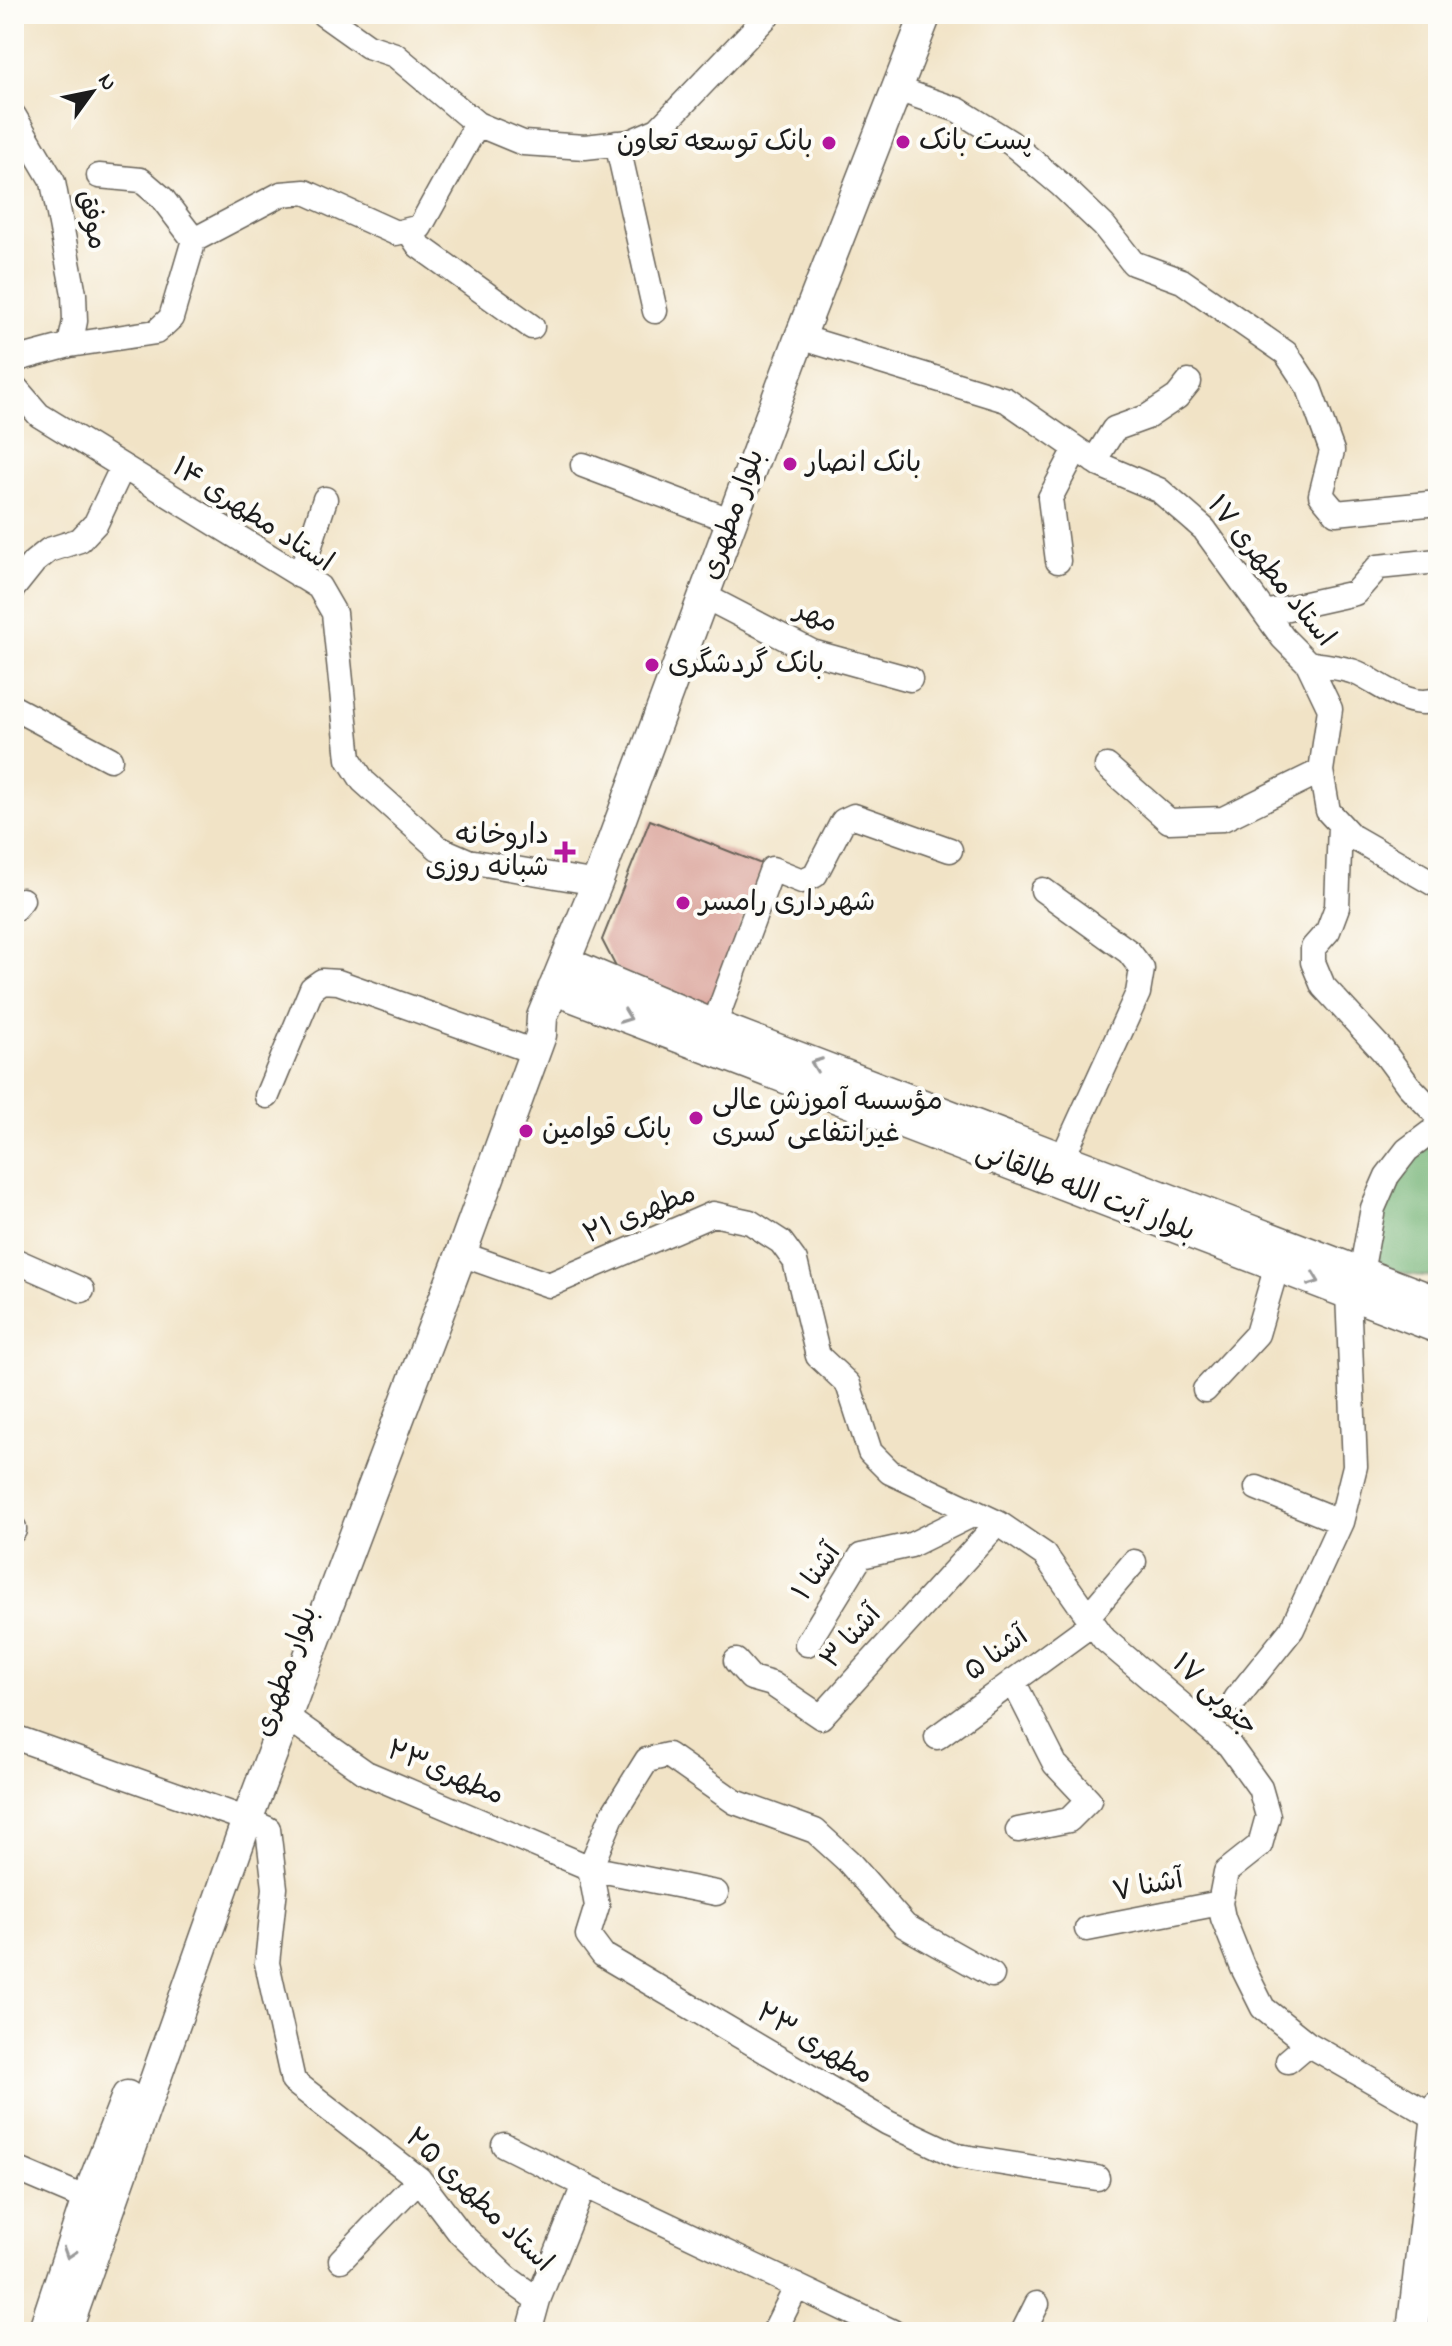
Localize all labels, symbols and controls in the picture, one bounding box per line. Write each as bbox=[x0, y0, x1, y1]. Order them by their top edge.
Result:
north arrow bbox=[52, 52, 132, 132]
text: N bbox=[89, 68, 124, 98]
place label: پست بانک bbox=[919, 122, 1032, 163]
place label: بانک توسعه تعاون bbox=[617, 123, 813, 164]
marker: پست بانک bbox=[894, 133, 912, 151]
marker: بانک توسعه تعاون bbox=[820, 134, 838, 152]
street label: موفق bbox=[65, 187, 117, 253]
street label: بلوار مطهری bbox=[691, 444, 777, 586]
place label: بانک انصار bbox=[804, 444, 921, 485]
street label: استاد مطهری ۱۴ bbox=[163, 448, 341, 584]
marker: بانک انصار bbox=[781, 455, 799, 473]
street label: استاد مطهری ۱۷ bbox=[1196, 487, 1344, 657]
street label: مهر bbox=[787, 590, 844, 645]
place label: بانک گردشگری bbox=[668, 645, 824, 686]
marker: بانک گردشگری bbox=[643, 656, 661, 674]
place label: داروخانه شبانه روزی bbox=[425, 816, 549, 889]
marker: داروخانه شبانه روزی bbox=[556, 843, 574, 861]
place label: شهرداری رامسر bbox=[697, 883, 875, 924]
marker: شهرداری رامسر bbox=[674, 894, 692, 912]
one-way arrow bbox=[618, 1007, 632, 1024]
one-way arrow bbox=[810, 1057, 824, 1074]
place label: مؤسسه آموزش عالی غیرانتفاعی کسری bbox=[712, 1082, 943, 1155]
marker: مؤسسه آموزش عالی غیرانتفاعی کسری bbox=[687, 1109, 705, 1127]
place label: بانک قوامین bbox=[542, 1111, 672, 1152]
marker: بانک قوامین bbox=[517, 1122, 535, 1140]
street label: بلوار آیت الله طالقانی bbox=[969, 1132, 1201, 1254]
street label: مطهری ۲۱ bbox=[578, 1174, 702, 1256]
one-way arrow bbox=[1306, 1270, 1320, 1287]
street label: آشنا ۱ bbox=[783, 1535, 853, 1610]
street label: آشنا ۳ bbox=[812, 1596, 893, 1679]
street label: بلوار مطهری bbox=[244, 1601, 330, 1743]
street label: آشنا ۵ bbox=[956, 1617, 1039, 1692]
street label: جنوبی ۱۷ bbox=[1161, 1645, 1267, 1747]
street label: مطهری۲۳ bbox=[380, 1731, 510, 1817]
street label: آشنا ۷ bbox=[1109, 1860, 1188, 1914]
street label: مطهری ۲۳ bbox=[747, 1994, 881, 2096]
street label: استاد مطهری ۲۵ bbox=[394, 2119, 562, 2283]
one-way arrow bbox=[63, 2246, 79, 2260]

